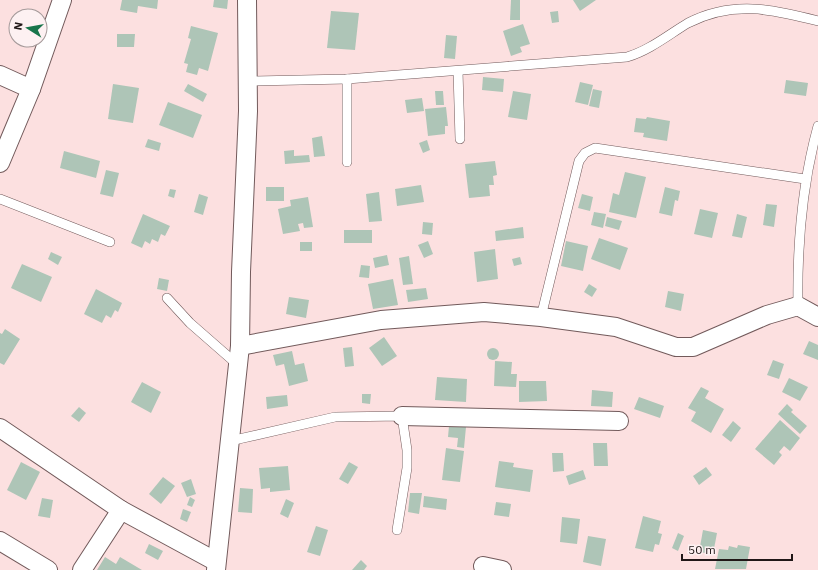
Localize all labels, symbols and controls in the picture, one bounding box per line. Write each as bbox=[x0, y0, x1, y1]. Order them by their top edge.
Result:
north arrow bbox=[8, 8, 48, 48]
text: N bbox=[11, 21, 26, 31]
scale bar bbox=[682, 536, 792, 562]
text: 50 m bbox=[688, 542, 716, 557]

